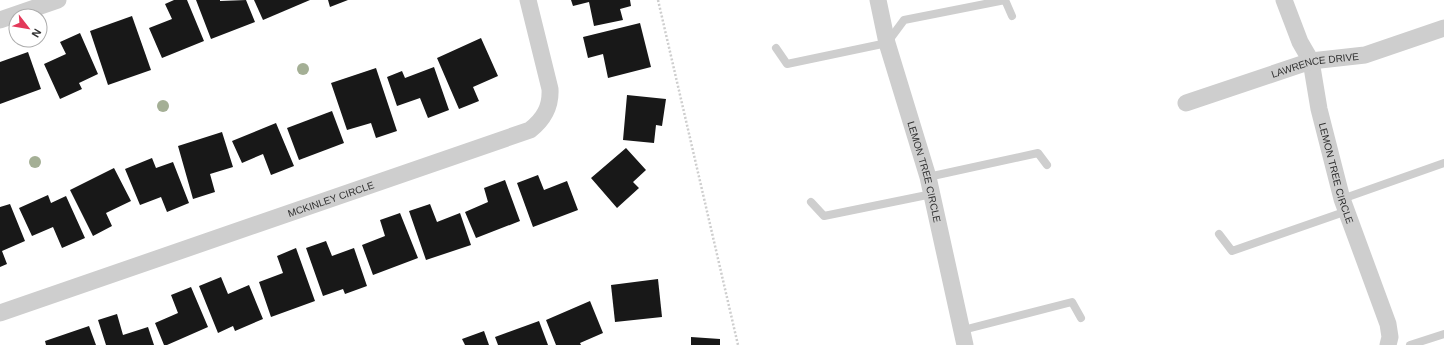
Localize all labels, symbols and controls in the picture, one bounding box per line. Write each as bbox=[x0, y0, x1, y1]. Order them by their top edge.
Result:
north arrow bbox=[8, 8, 48, 48]
text: N bbox=[29, 27, 44, 40]
street label: LAWRENCE DRIVE bbox=[1270, 50, 1360, 80]
street label: LEMON TREE CIRCLE bbox=[906, 120, 943, 224]
street label: LEMON TREE CIRCLE bbox=[1317, 121, 1356, 225]
street label: MCKINLEY CIRCLE bbox=[286, 179, 376, 219]

